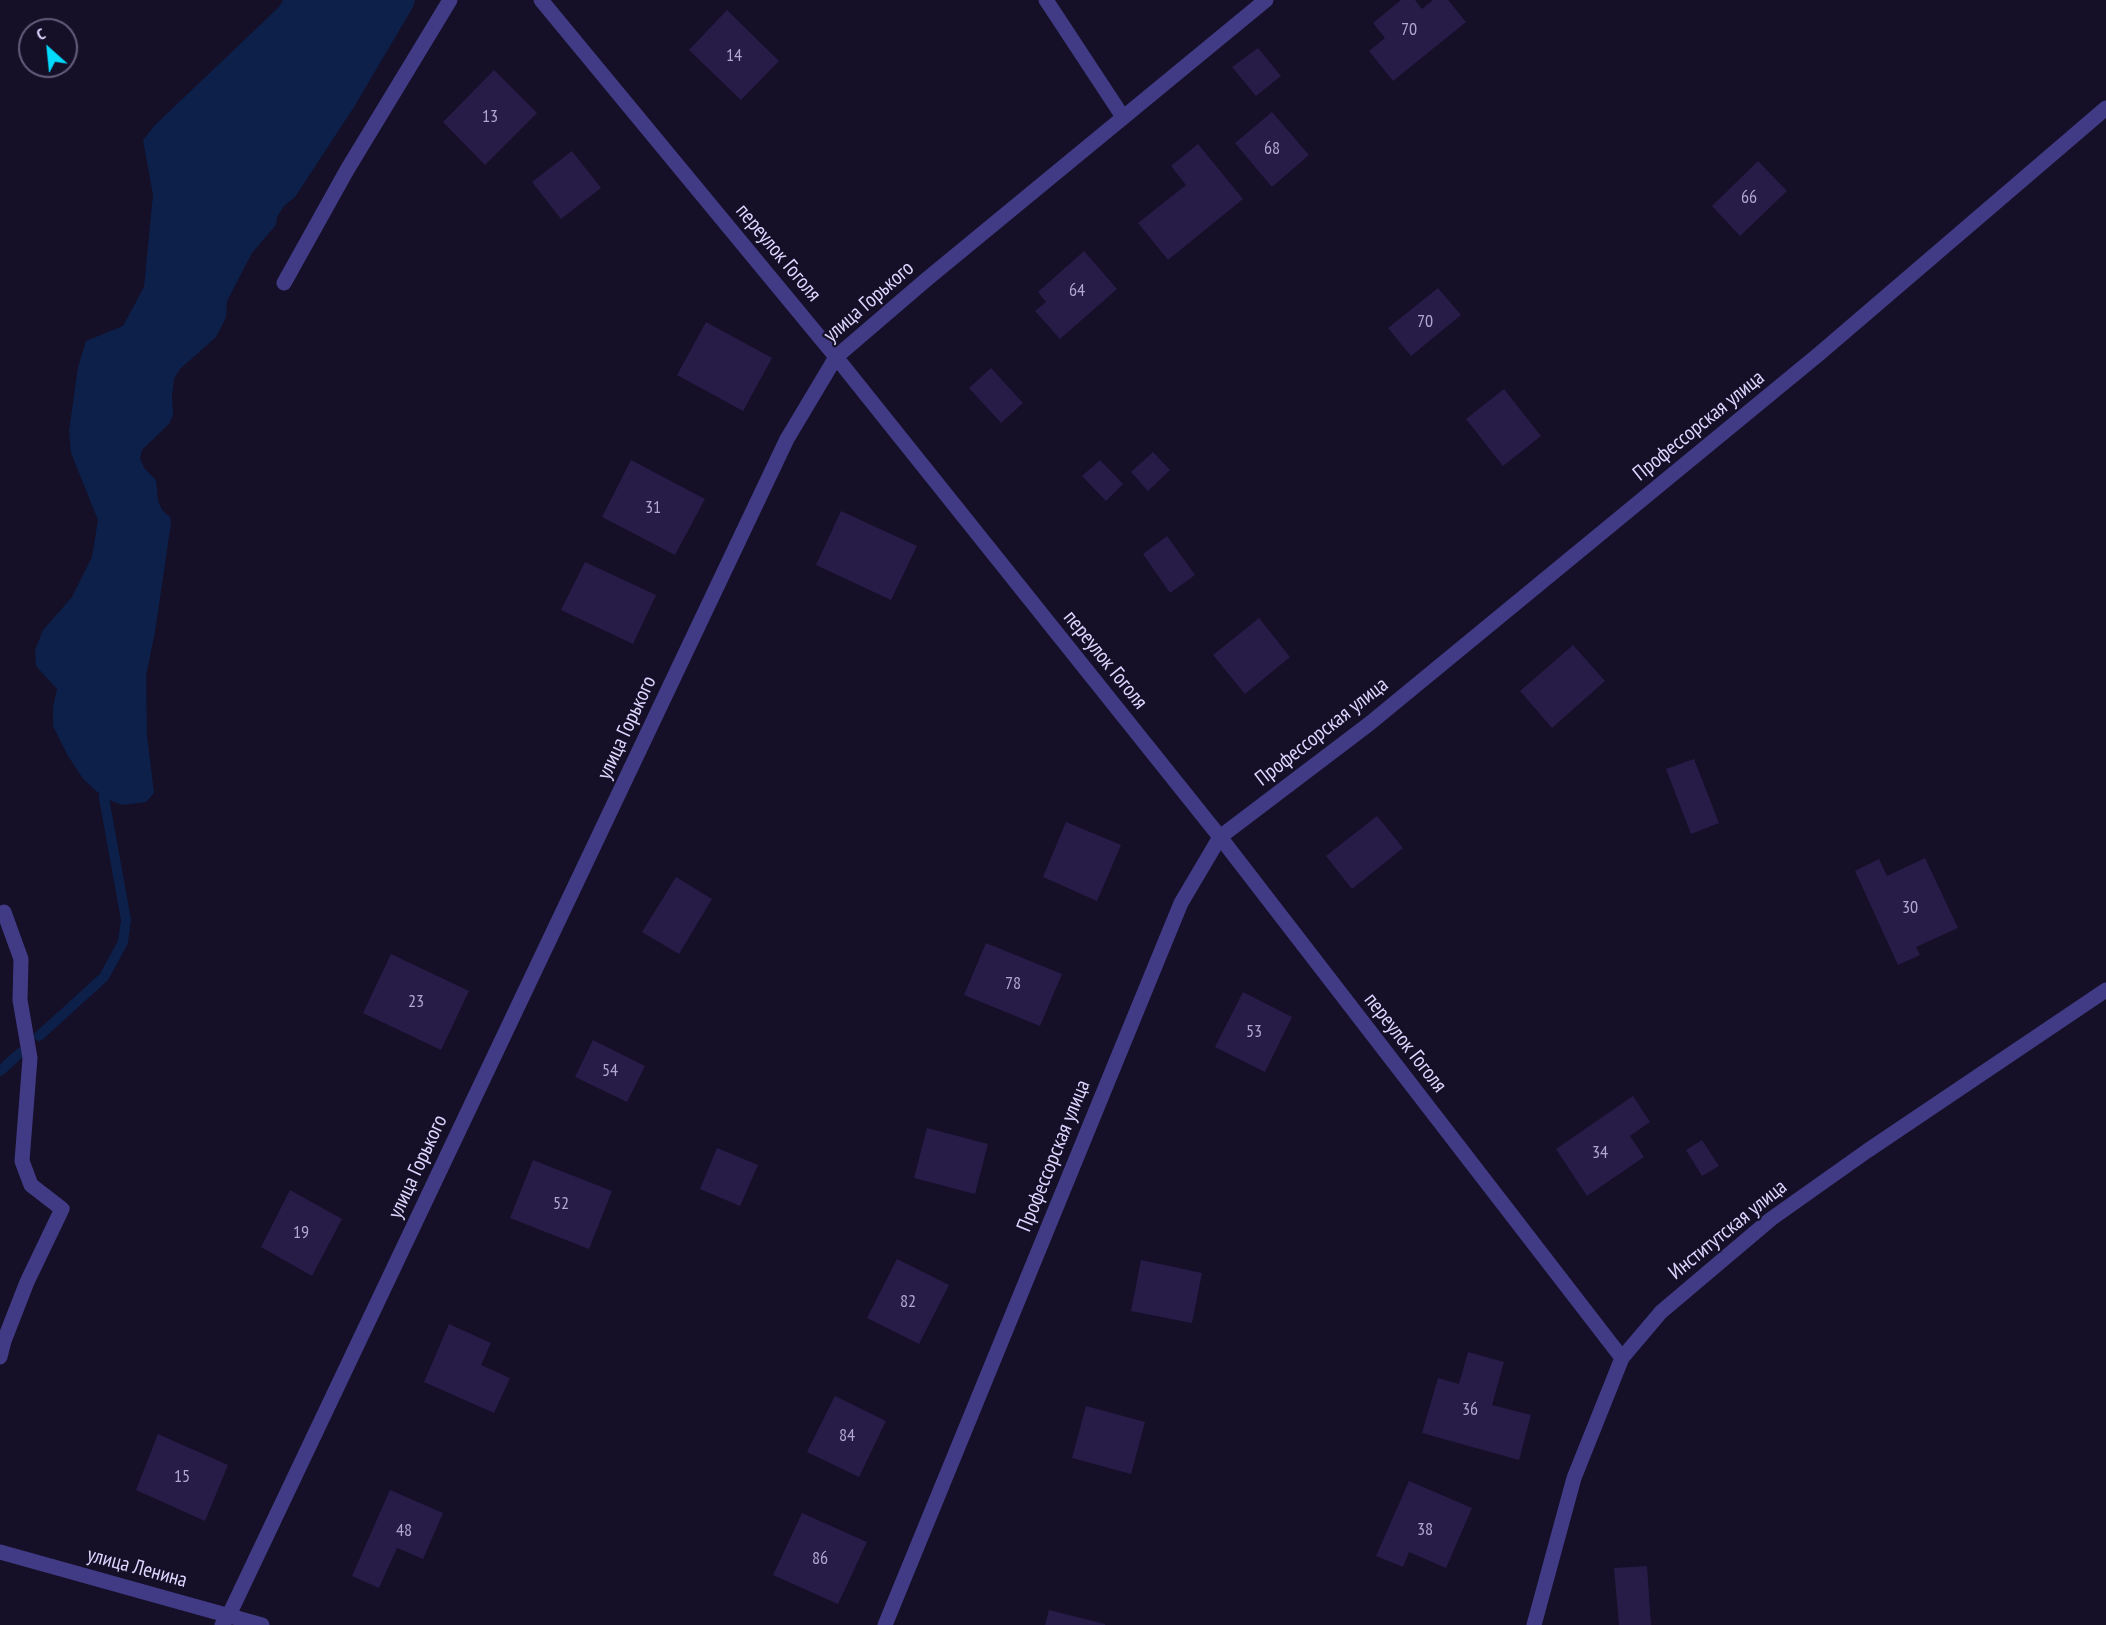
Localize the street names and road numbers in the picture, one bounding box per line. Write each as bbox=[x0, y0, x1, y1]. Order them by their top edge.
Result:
street label: переулок Гоголя bbox=[730, 199, 826, 307]
street label: улица Горького bbox=[819, 256, 919, 348]
street label: Профессорская улица bbox=[1628, 365, 1770, 487]
street label: переулок Гоголя bbox=[1058, 606, 1152, 714]
street label: улица Горького bbox=[592, 672, 662, 784]
street label: Профессорская улица bbox=[1251, 672, 1393, 792]
street label: переулок Гоголя bbox=[1358, 988, 1452, 1098]
street label: Профессорская улица bbox=[1012, 1076, 1096, 1236]
street label: улица Горького bbox=[383, 1111, 453, 1223]
street label: Институтская улица bbox=[1664, 1175, 1792, 1285]
street label: улица Ленина bbox=[84, 1543, 190, 1593]

